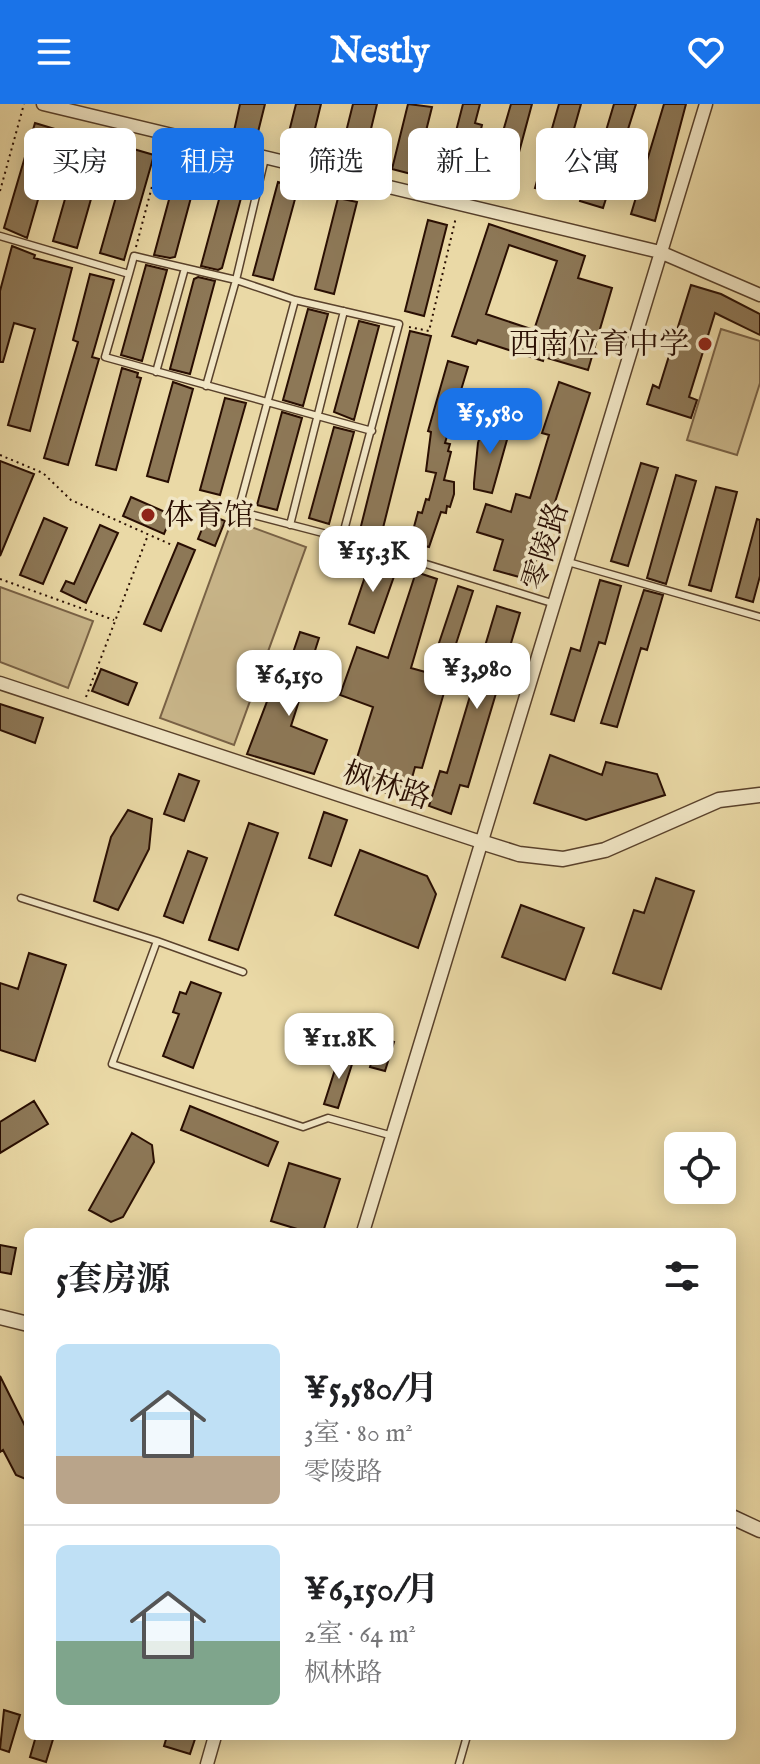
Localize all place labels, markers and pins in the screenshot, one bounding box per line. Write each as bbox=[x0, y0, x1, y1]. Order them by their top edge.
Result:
place label: 西南位育中学 bbox=[509, 327, 689, 365]
marker: 西南位育中学 bbox=[696, 335, 714, 353]
pin: ¥5,580 bbox=[425, 388, 555, 456]
place label: 体育馆 bbox=[164, 498, 254, 536]
marker: 体育馆 bbox=[139, 506, 157, 524]
pin: ¥15.3K bbox=[308, 526, 438, 594]
pin: ¥3,980 bbox=[412, 643, 542, 711]
pin: ¥6,150 bbox=[224, 650, 354, 718]
pin: ¥11.8K bbox=[274, 1013, 404, 1081]

